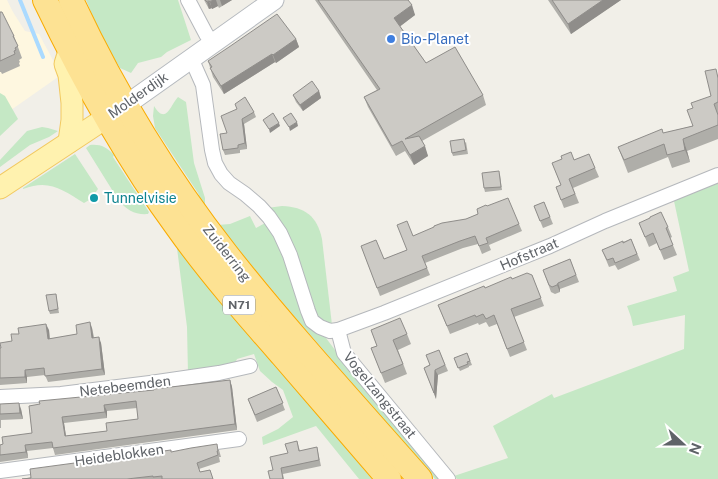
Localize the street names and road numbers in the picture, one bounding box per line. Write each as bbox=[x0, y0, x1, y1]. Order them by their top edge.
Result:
street label: Molderdijk bbox=[105, 69, 171, 121]
street label: Zuiderring bbox=[200, 221, 254, 285]
street label: Hofstraat bbox=[497, 235, 561, 273]
road number: N71 bbox=[223, 296, 255, 314]
street label: Vogelzangstraat bbox=[340, 349, 420, 441]
street label: Netebeemden bbox=[78, 372, 172, 400]
street label: Heideblokken bbox=[73, 441, 165, 469]

